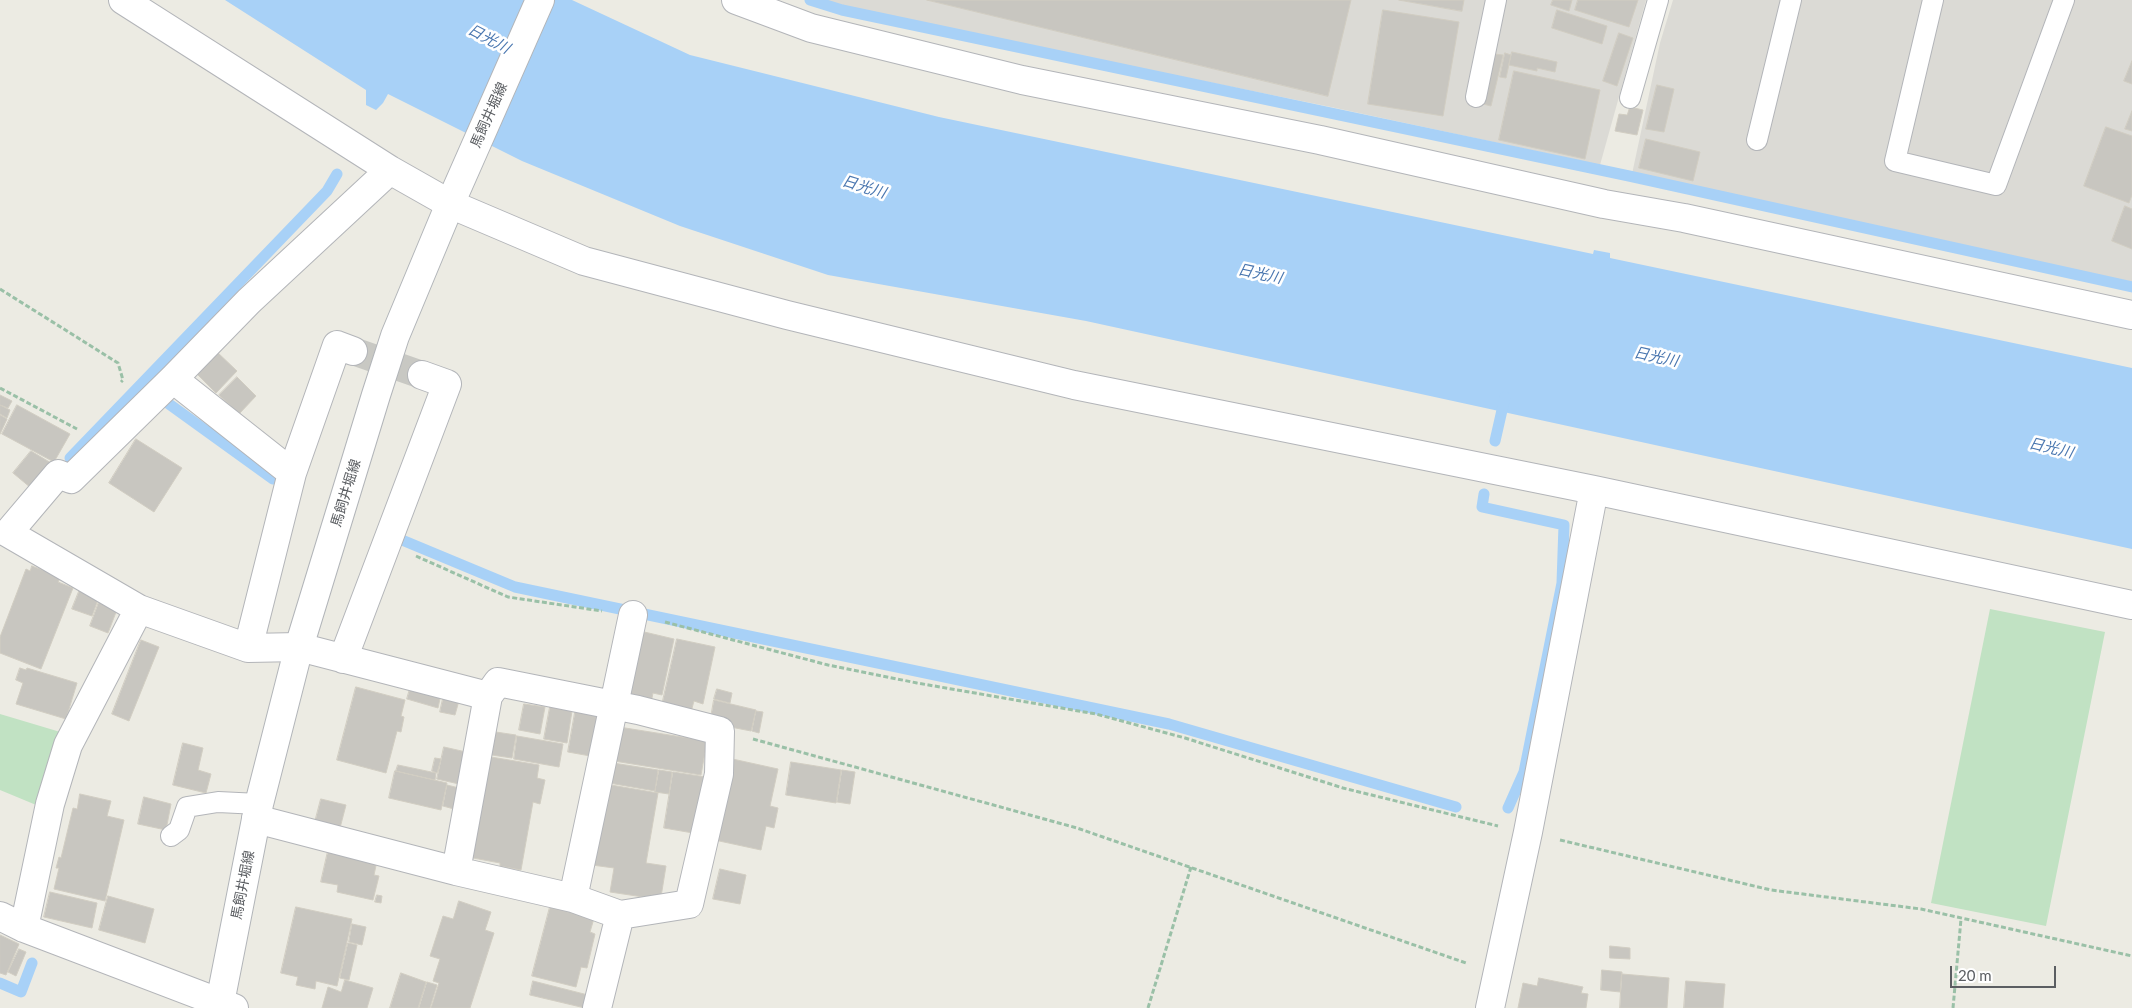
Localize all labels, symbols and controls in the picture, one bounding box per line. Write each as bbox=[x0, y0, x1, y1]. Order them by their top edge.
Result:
water label: 日光川 bbox=[465, 20, 513, 58]
street label: 馬飼井堀線 bbox=[467, 80, 511, 150]
water label: 日光川 bbox=[840, 172, 888, 202]
water label: 日光川 bbox=[1236, 261, 1284, 287]
water label: 日光川 bbox=[1632, 344, 1680, 370]
water label: 日光川 bbox=[2027, 434, 2075, 462]
street label: 馬飼井堀線 bbox=[328, 457, 364, 529]
street label: 馬飼井堀線 bbox=[228, 849, 258, 921]
scale bar bbox=[1952, 956, 2058, 988]
text: 20 m bbox=[1958, 966, 1992, 984]

